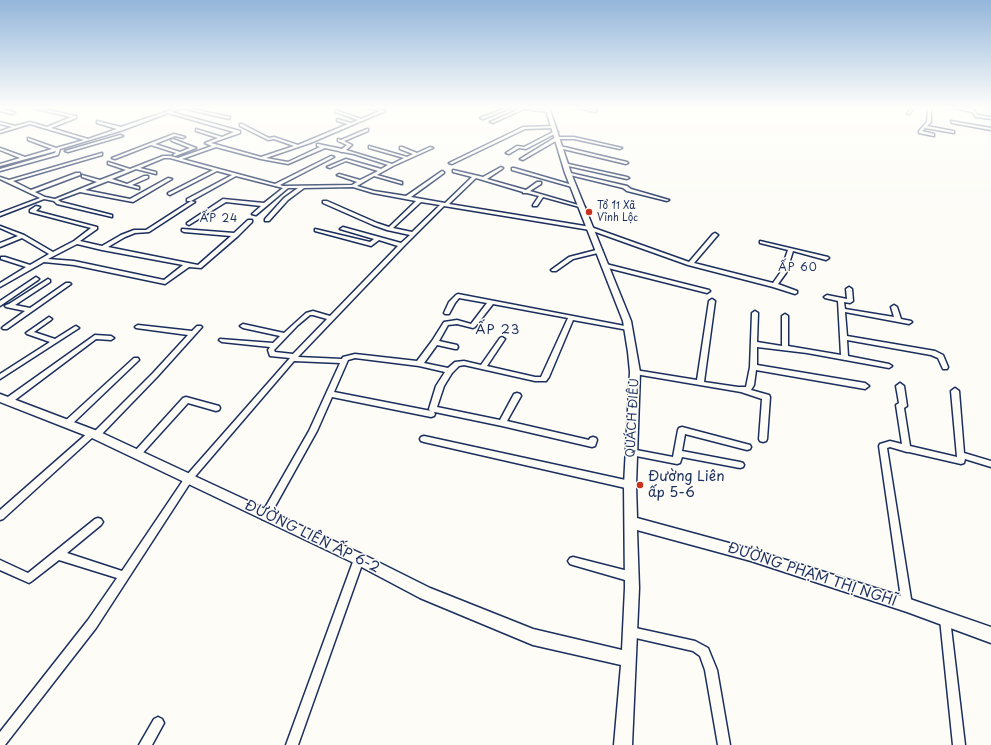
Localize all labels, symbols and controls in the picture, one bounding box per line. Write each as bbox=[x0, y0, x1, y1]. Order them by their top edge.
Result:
place label: Tổ 11 Xã Vĩnh Lộc bbox=[597, 200, 638, 224]
marker: Tổ 11 Xã Vĩnh Lộc bbox=[584, 207, 594, 217]
district label: ẤP 24 bbox=[200, 212, 238, 226]
district label: ẤP 60 bbox=[778, 261, 818, 275]
district label: ẤP 23 bbox=[476, 322, 520, 338]
street label: QUÁCH ĐIÊU bbox=[624, 378, 642, 458]
place label: Đường Liên ấp 5-6 bbox=[648, 469, 725, 502]
marker: Đường Liên ấp 5-6 bbox=[635, 480, 645, 490]
street label: ĐƯỜNG LIÊN ẤP 6-2 bbox=[242, 497, 382, 577]
street label: ĐƯỜNG PHẠM THỊ NGHĨ bbox=[725, 540, 899, 610]

